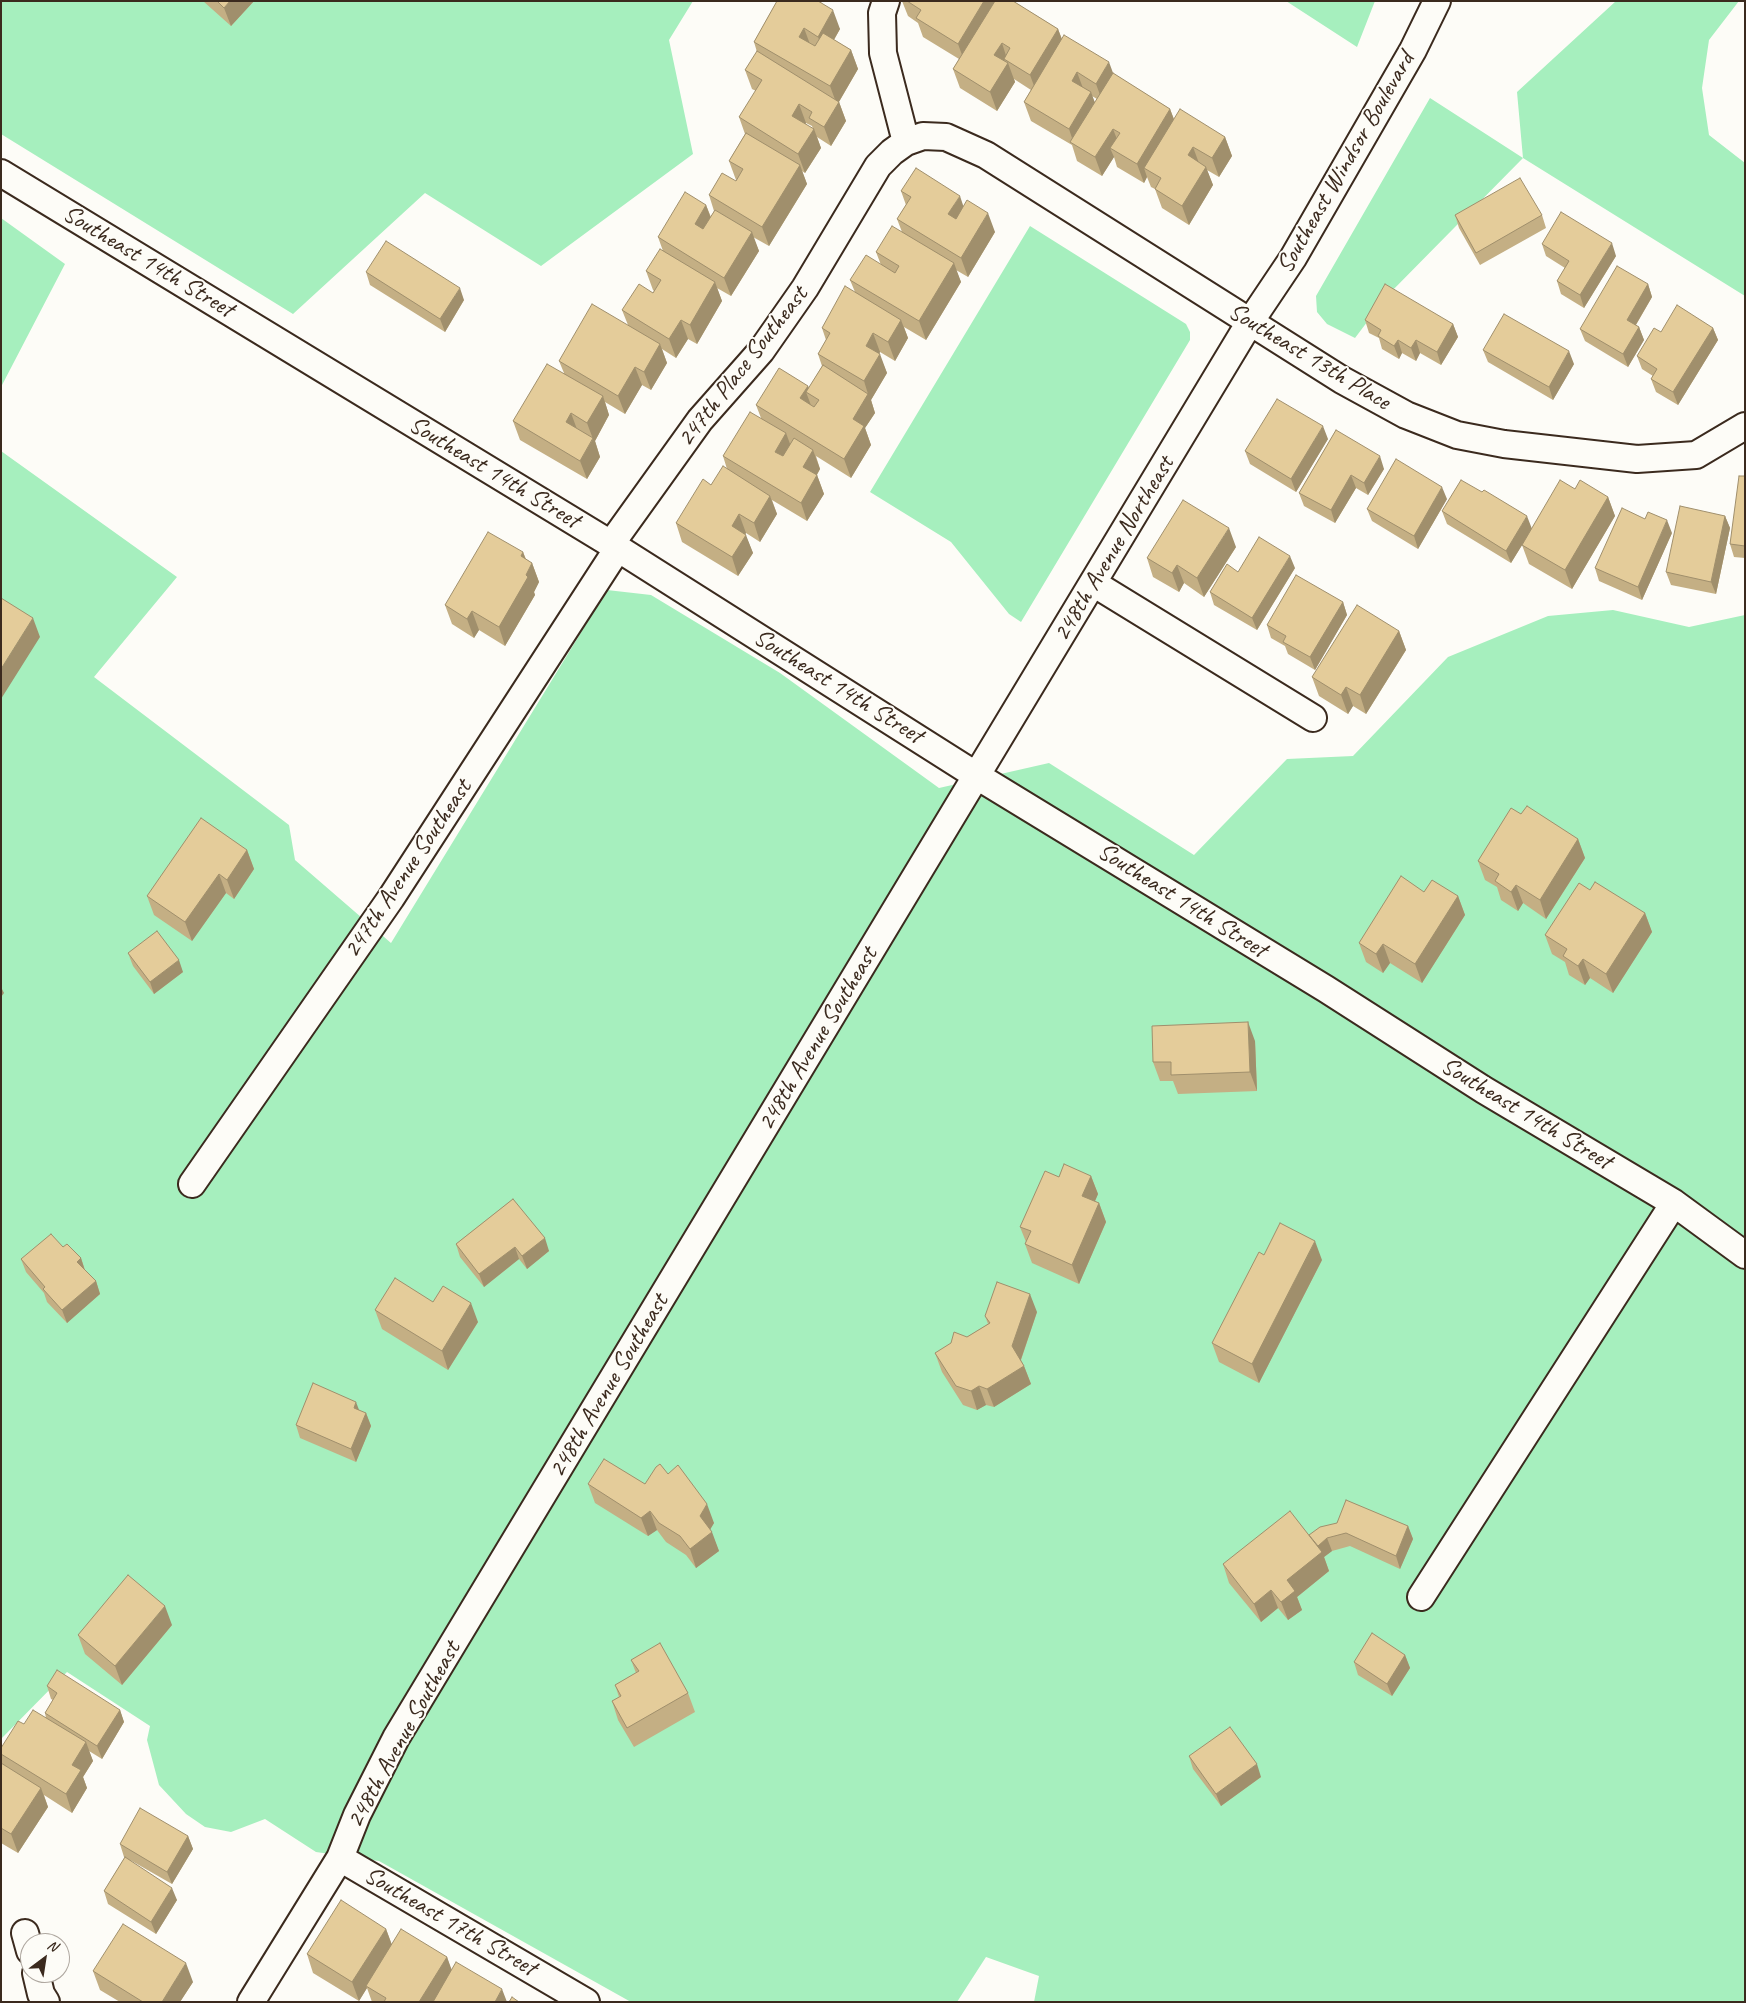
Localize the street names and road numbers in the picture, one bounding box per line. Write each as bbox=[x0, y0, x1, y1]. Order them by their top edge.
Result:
street label: Southeast Windsor Boulevard bbox=[1271, 47, 1421, 279]
street label: Southeast 14th Street bbox=[57, 199, 239, 325]
street label: 247th Place Southeast bbox=[671, 281, 815, 453]
street label: Southeast 13th Place bbox=[1223, 297, 1395, 417]
street label: Southeast 14th Street bbox=[403, 410, 585, 536]
street label: 248th Avenue Northeast bbox=[1047, 451, 1181, 647]
street label: Southeast 14th Street bbox=[748, 623, 928, 751]
street label: 247th Avenue Southeast bbox=[337, 774, 479, 964]
street label: Southeast 14th Street bbox=[1092, 837, 1272, 965]
street label: 248th Avenue Southeast bbox=[751, 942, 885, 1136]
street label: Southeast 14th Street bbox=[1435, 1051, 1617, 1177]
street label: 248th Avenue Southeast bbox=[542, 1289, 676, 1483]
street label: 248th Avenue Southeast bbox=[340, 1637, 468, 1833]
street label: Southeast 17th Street bbox=[358, 1860, 542, 1984]

